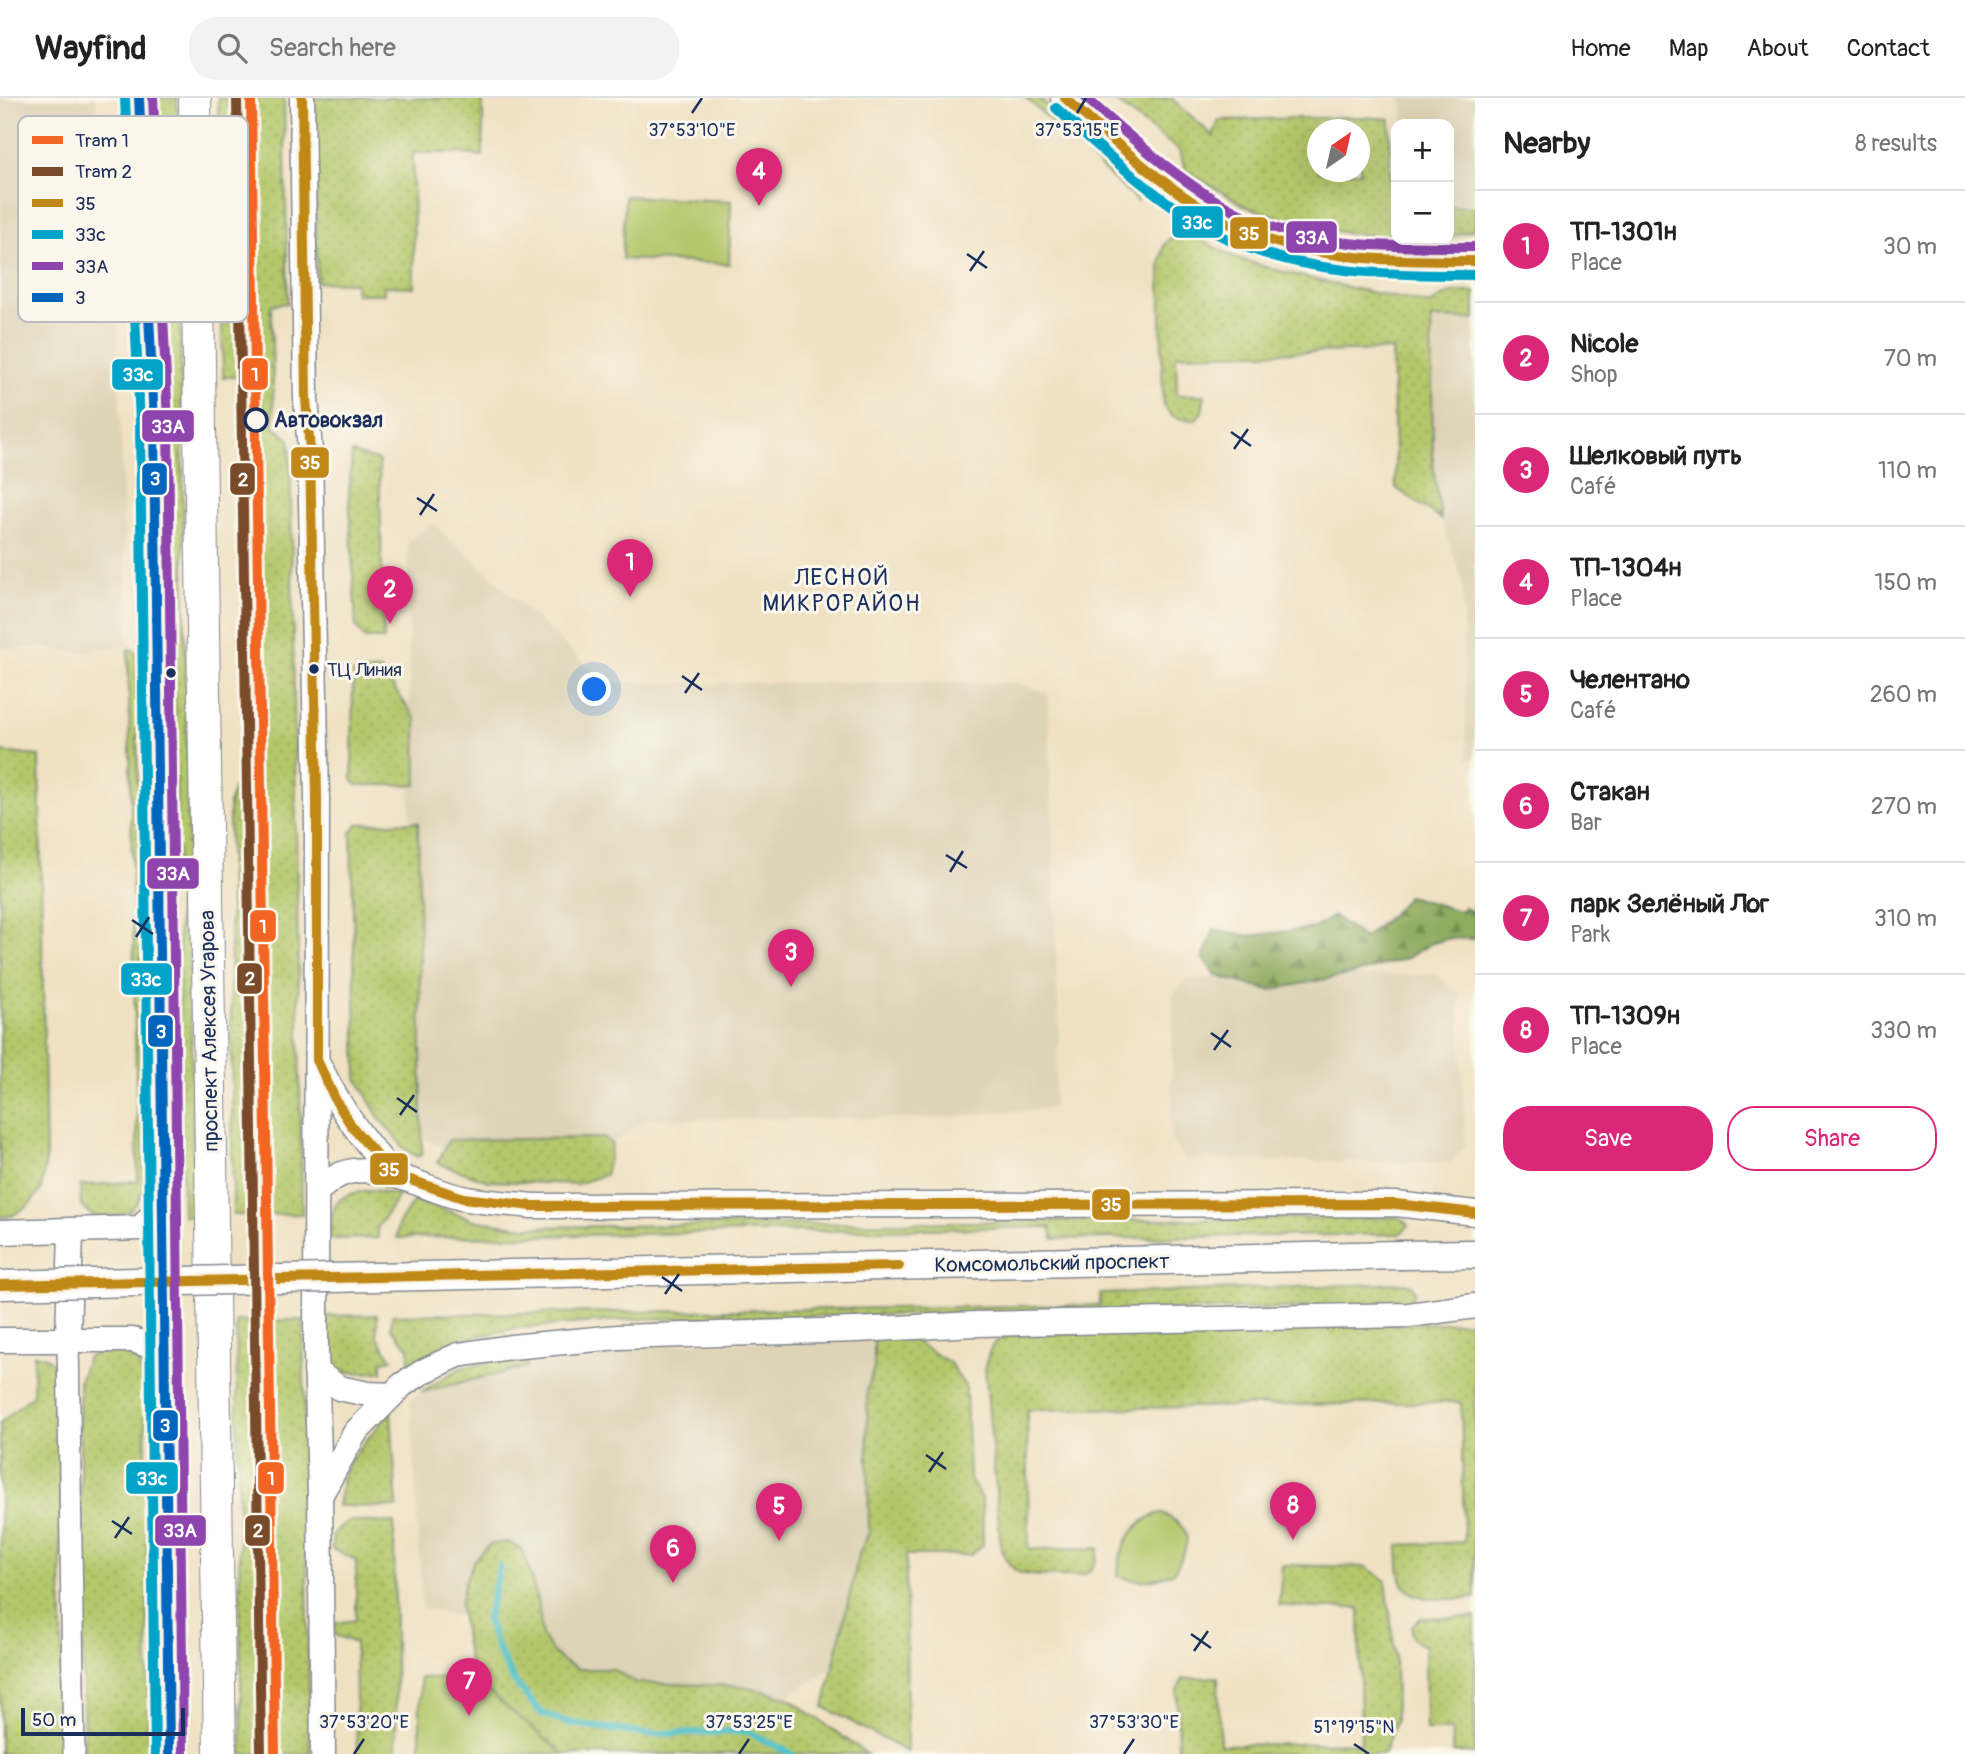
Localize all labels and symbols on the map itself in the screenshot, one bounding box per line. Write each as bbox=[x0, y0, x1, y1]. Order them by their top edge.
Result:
legend bbox=[18, 116, 248, 322]
text: 37°53'10"E bbox=[649, 119, 735, 142]
text: 37°53'15"E bbox=[1035, 119, 1119, 142]
north arrow bbox=[1307, 119, 1370, 182]
text: Tram 1 bbox=[75, 129, 129, 153]
pin: 4 bbox=[736, 148, 782, 206]
text: Tram 2 bbox=[75, 160, 132, 184]
text: 35 bbox=[75, 192, 96, 216]
line badge: 33с bbox=[1171, 205, 1224, 239]
text: 33с bbox=[1182, 211, 1213, 235]
line badge: 35 bbox=[1229, 216, 1269, 250]
line badge: 33А bbox=[1285, 220, 1338, 254]
text: 35 bbox=[1239, 222, 1259, 246]
text: 33с bbox=[75, 223, 106, 247]
text: 33А bbox=[1295, 226, 1329, 250]
text: 33А bbox=[75, 255, 109, 279]
text: 3 bbox=[75, 286, 86, 310]
line badge: 1 bbox=[241, 357, 269, 391]
line badge: 33с bbox=[111, 358, 164, 391]
text: 33с bbox=[123, 363, 154, 387]
text: 1 bbox=[251, 363, 259, 387]
place label: Автовокзал bbox=[274, 407, 383, 434]
marker: Автовокзал bbox=[244, 408, 268, 432]
line badge: 33А bbox=[141, 409, 195, 443]
text: 33А bbox=[151, 415, 185, 439]
line badge: 35 bbox=[290, 446, 330, 479]
text: 35 bbox=[300, 451, 320, 475]
line badge: 3 bbox=[141, 462, 168, 496]
line badge: 2 bbox=[229, 462, 256, 496]
text: 3 bbox=[150, 467, 160, 491]
text: 2 bbox=[238, 468, 249, 492]
pin: 1 bbox=[607, 539, 653, 597]
district label: ЛЕСНОЙ МИКРОРАЙОН bbox=[763, 563, 921, 618]
pin: 2 bbox=[367, 566, 413, 624]
place label: ТЦ Линия bbox=[327, 658, 402, 682]
marker: ТЦ Линия bbox=[307, 662, 321, 676]
unlabelled marker bbox=[164, 666, 178, 680]
your location bbox=[577, 672, 611, 706]
line badge: 33А bbox=[146, 857, 200, 890]
text: 33А bbox=[156, 862, 190, 886]
line badge: 1 bbox=[249, 909, 277, 943]
street label: проспект Алексея Угарова bbox=[194, 910, 225, 1152]
text: 1 bbox=[259, 915, 267, 939]
pin: 3 bbox=[768, 929, 814, 987]
line badge: 33с bbox=[120, 962, 173, 996]
line badge: 2 bbox=[236, 962, 263, 995]
text: 2 bbox=[245, 967, 256, 991]
text: 33с bbox=[131, 968, 162, 992]
line badge: 3 bbox=[147, 1014, 174, 1048]
text: 3 bbox=[156, 1020, 166, 1044]
line badge: 35 bbox=[369, 1152, 409, 1186]
text: 35 bbox=[379, 1158, 399, 1182]
line badge: 35 bbox=[1091, 1188, 1131, 1221]
text: 35 bbox=[1101, 1193, 1121, 1217]
street label: Комсомольский проспект bbox=[934, 1248, 1170, 1279]
line badge: 3 bbox=[152, 1409, 179, 1442]
text: 3 bbox=[160, 1414, 170, 1438]
line badge: 33с bbox=[125, 1461, 179, 1495]
line badge: 1 bbox=[257, 1461, 285, 1495]
text: 33с bbox=[137, 1467, 168, 1491]
text: 1 bbox=[267, 1467, 275, 1491]
pin: 8 bbox=[1270, 1482, 1316, 1540]
pin: 5 bbox=[756, 1483, 802, 1541]
line badge: 33А bbox=[154, 1514, 207, 1547]
line badge: 2 bbox=[244, 1514, 271, 1547]
text: 33А bbox=[163, 1519, 197, 1543]
text: 2 bbox=[253, 1519, 264, 1543]
pin: 6 bbox=[650, 1525, 696, 1583]
pin: 7 bbox=[446, 1658, 492, 1716]
scale bar bbox=[21, 1705, 186, 1737]
text: 37°53'20"E bbox=[319, 1711, 409, 1734]
text: 37°53'25"E bbox=[705, 1711, 793, 1734]
text: 37°53'30"E bbox=[1089, 1711, 1179, 1734]
text: 51°19'15"N bbox=[1314, 1716, 1394, 1739]

